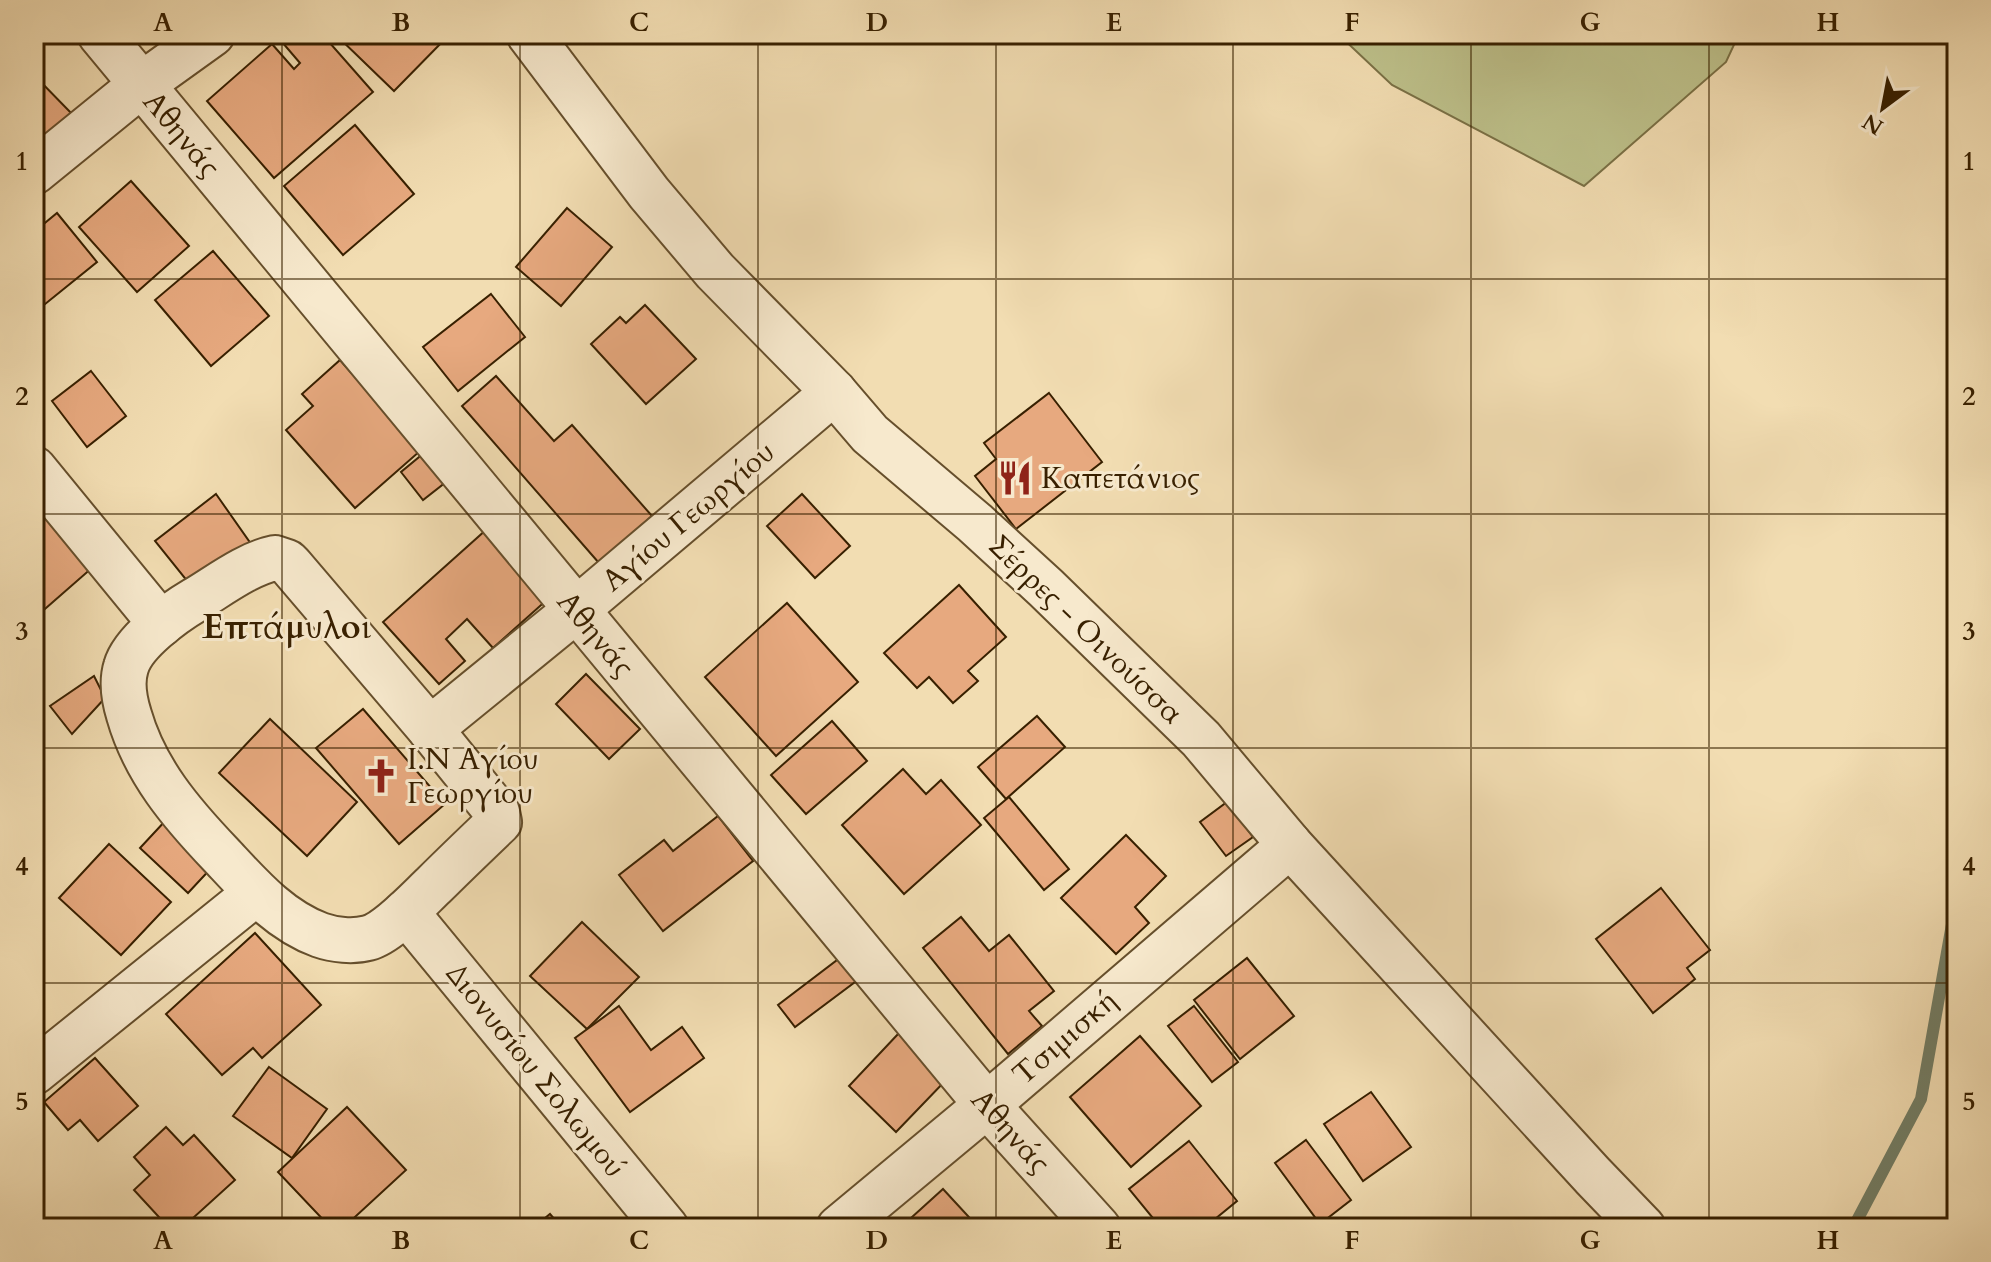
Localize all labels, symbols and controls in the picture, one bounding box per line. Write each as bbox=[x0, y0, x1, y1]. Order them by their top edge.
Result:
text: A bbox=[153, 5, 173, 40]
text: B bbox=[392, 5, 410, 40]
text: C bbox=[629, 5, 649, 40]
text: D bbox=[866, 5, 888, 40]
text: E bbox=[1106, 5, 1122, 40]
text: F bbox=[1344, 5, 1360, 40]
text: G bbox=[1579, 5, 1601, 40]
text: H bbox=[1817, 5, 1840, 40]
north arrow bbox=[1843, 68, 1923, 148]
street label: Αθηνάς bbox=[134, 83, 230, 186]
text: N bbox=[1857, 106, 1889, 142]
text: 1 bbox=[15, 144, 29, 179]
text: 1 bbox=[1962, 144, 1976, 179]
text: 2 bbox=[15, 379, 29, 414]
text: 2 bbox=[1962, 379, 1976, 414]
street label: Αγίου Γεωργίου bbox=[593, 432, 783, 601]
place label: Καπετάνιος bbox=[1041, 458, 1200, 499]
restaurant icon: Καπετάνιος bbox=[996, 459, 1034, 497]
street label: Σέρρες - Οινούσσα bbox=[979, 526, 1192, 733]
street label: Αθηνάς bbox=[548, 583, 644, 686]
district label: Επτάμυλοι bbox=[202, 604, 372, 650]
text: 3 bbox=[15, 614, 29, 649]
text: 3 bbox=[1962, 614, 1976, 649]
place label: Ι.Ν Αγίου Γεωργίου bbox=[407, 739, 538, 814]
church icon: Ι.Ν Αγίου Γεωργίου bbox=[362, 757, 400, 795]
text: 4 bbox=[15, 849, 29, 884]
text: 4 bbox=[1962, 849, 1976, 884]
street label: Διονυσίου Σολωμού bbox=[436, 955, 635, 1186]
street label: Τσιμισκή bbox=[1004, 980, 1127, 1095]
street label: Αθηνάς bbox=[962, 1080, 1060, 1183]
text: 5 bbox=[15, 1084, 29, 1119]
text: 5 bbox=[1962, 1084, 1976, 1119]
text: A bbox=[153, 1223, 173, 1258]
text: B bbox=[392, 1223, 410, 1258]
text: C bbox=[629, 1223, 649, 1258]
text: D bbox=[866, 1223, 888, 1258]
text: E bbox=[1106, 1223, 1122, 1258]
text: F bbox=[1344, 1223, 1360, 1258]
text: G bbox=[1579, 1223, 1601, 1258]
text: H bbox=[1817, 1223, 1840, 1258]

